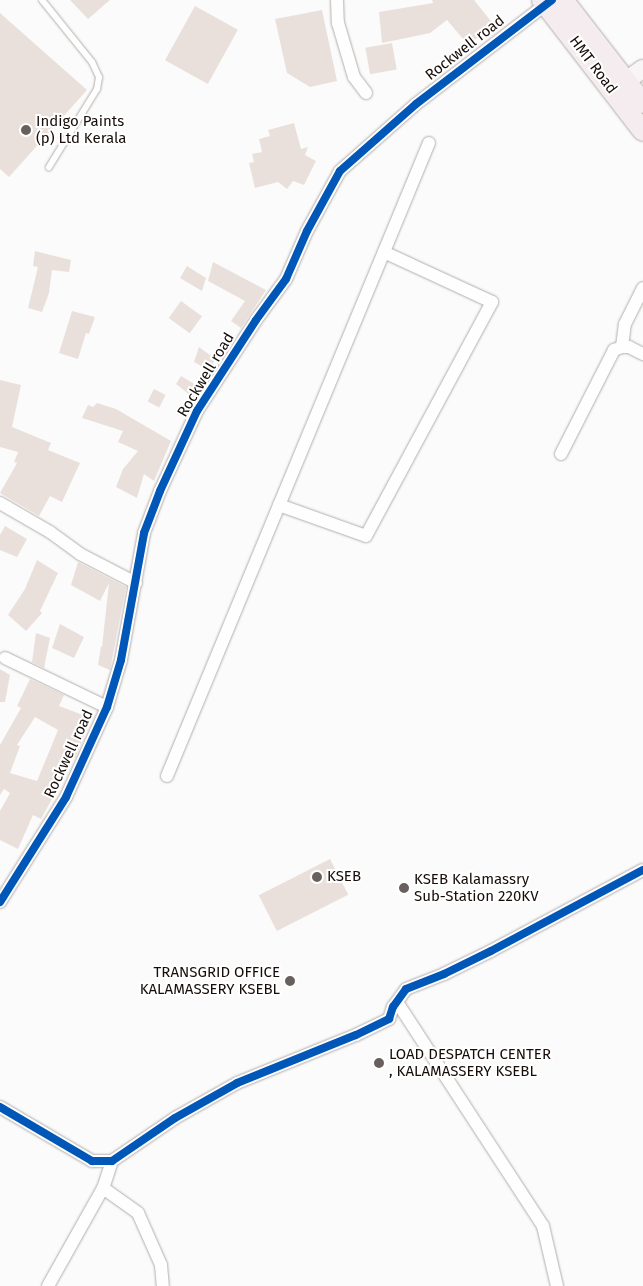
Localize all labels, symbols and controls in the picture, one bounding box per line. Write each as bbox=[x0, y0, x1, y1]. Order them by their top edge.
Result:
street label: Rockwell road bbox=[422, 12, 508, 84]
street label: HMT Road bbox=[565, 32, 621, 98]
place label: Indigo Paints (p) Ltd Kerala bbox=[36, 112, 126, 147]
marker: Indigo Paints (p) Ltd Kerala bbox=[20, 124, 32, 136]
street label: Rockwell road bbox=[174, 330, 238, 420]
street label: Rockwell road bbox=[41, 707, 97, 801]
place label: KSEB bbox=[327, 868, 361, 886]
place label: KSEB Kalamassry Sub-Station 220KV bbox=[414, 870, 538, 905]
marker: KSEB bbox=[311, 871, 323, 883]
marker: KSEB Kalamassry Sub-Station 220KV bbox=[398, 882, 410, 894]
place label: TRANSGRID OFFICE KALAMASSERY KSEBL bbox=[140, 963, 280, 998]
marker: TRANSGRID OFFICE KALAMASSERY KSEBL bbox=[284, 975, 296, 987]
place label: LOAD DESPATCH CENTER , KALAMASSERY KSEBL bbox=[389, 1045, 551, 1080]
marker: LOAD DESPATCH CENTER , KALAMASSERY KSEBL bbox=[373, 1057, 385, 1069]

